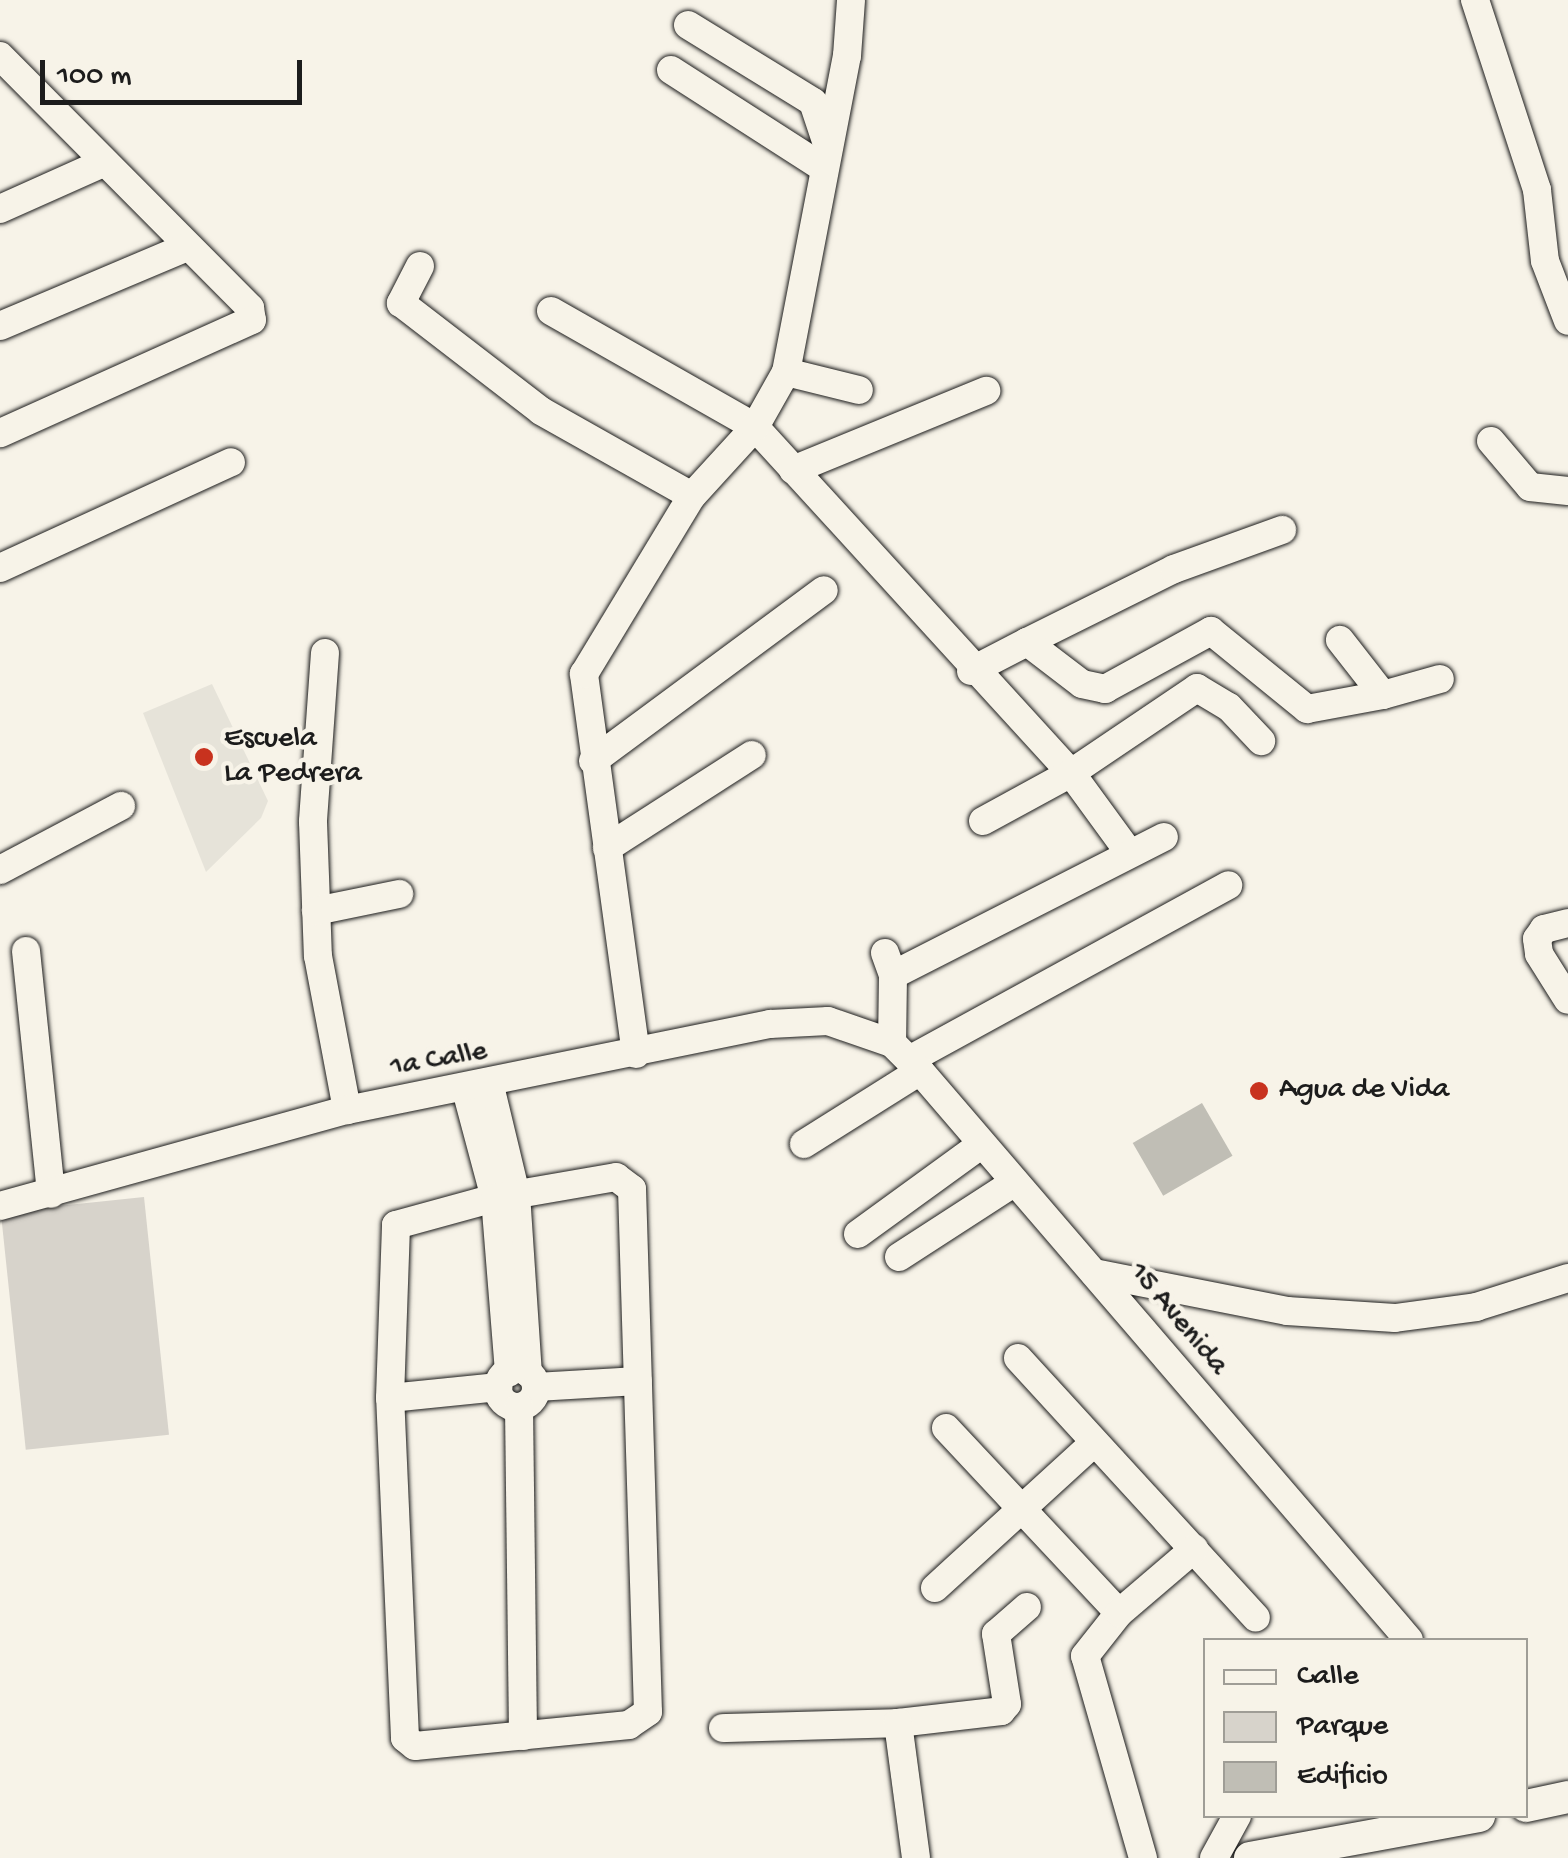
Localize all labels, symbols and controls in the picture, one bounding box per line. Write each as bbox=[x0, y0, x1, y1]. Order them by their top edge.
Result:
scale bar bbox=[45, 40, 308, 102]
text: 100 m bbox=[57, 60, 132, 95]
place label: Escuela La Pedrera bbox=[224, 722, 362, 792]
marker: Escuela La Pedrera bbox=[193, 746, 215, 768]
street label: 1a Calle bbox=[388, 1035, 490, 1087]
place label: Agua de Vida bbox=[1279, 1073, 1449, 1109]
marker: Agua de Vida bbox=[1248, 1080, 1270, 1102]
street label: 15 Avenida bbox=[1119, 1256, 1235, 1384]
legend bbox=[1203, 1638, 1528, 1818]
text: Calle bbox=[1297, 1660, 1359, 1695]
text: Parque bbox=[1297, 1710, 1388, 1745]
text: Edificio bbox=[1297, 1760, 1388, 1795]

